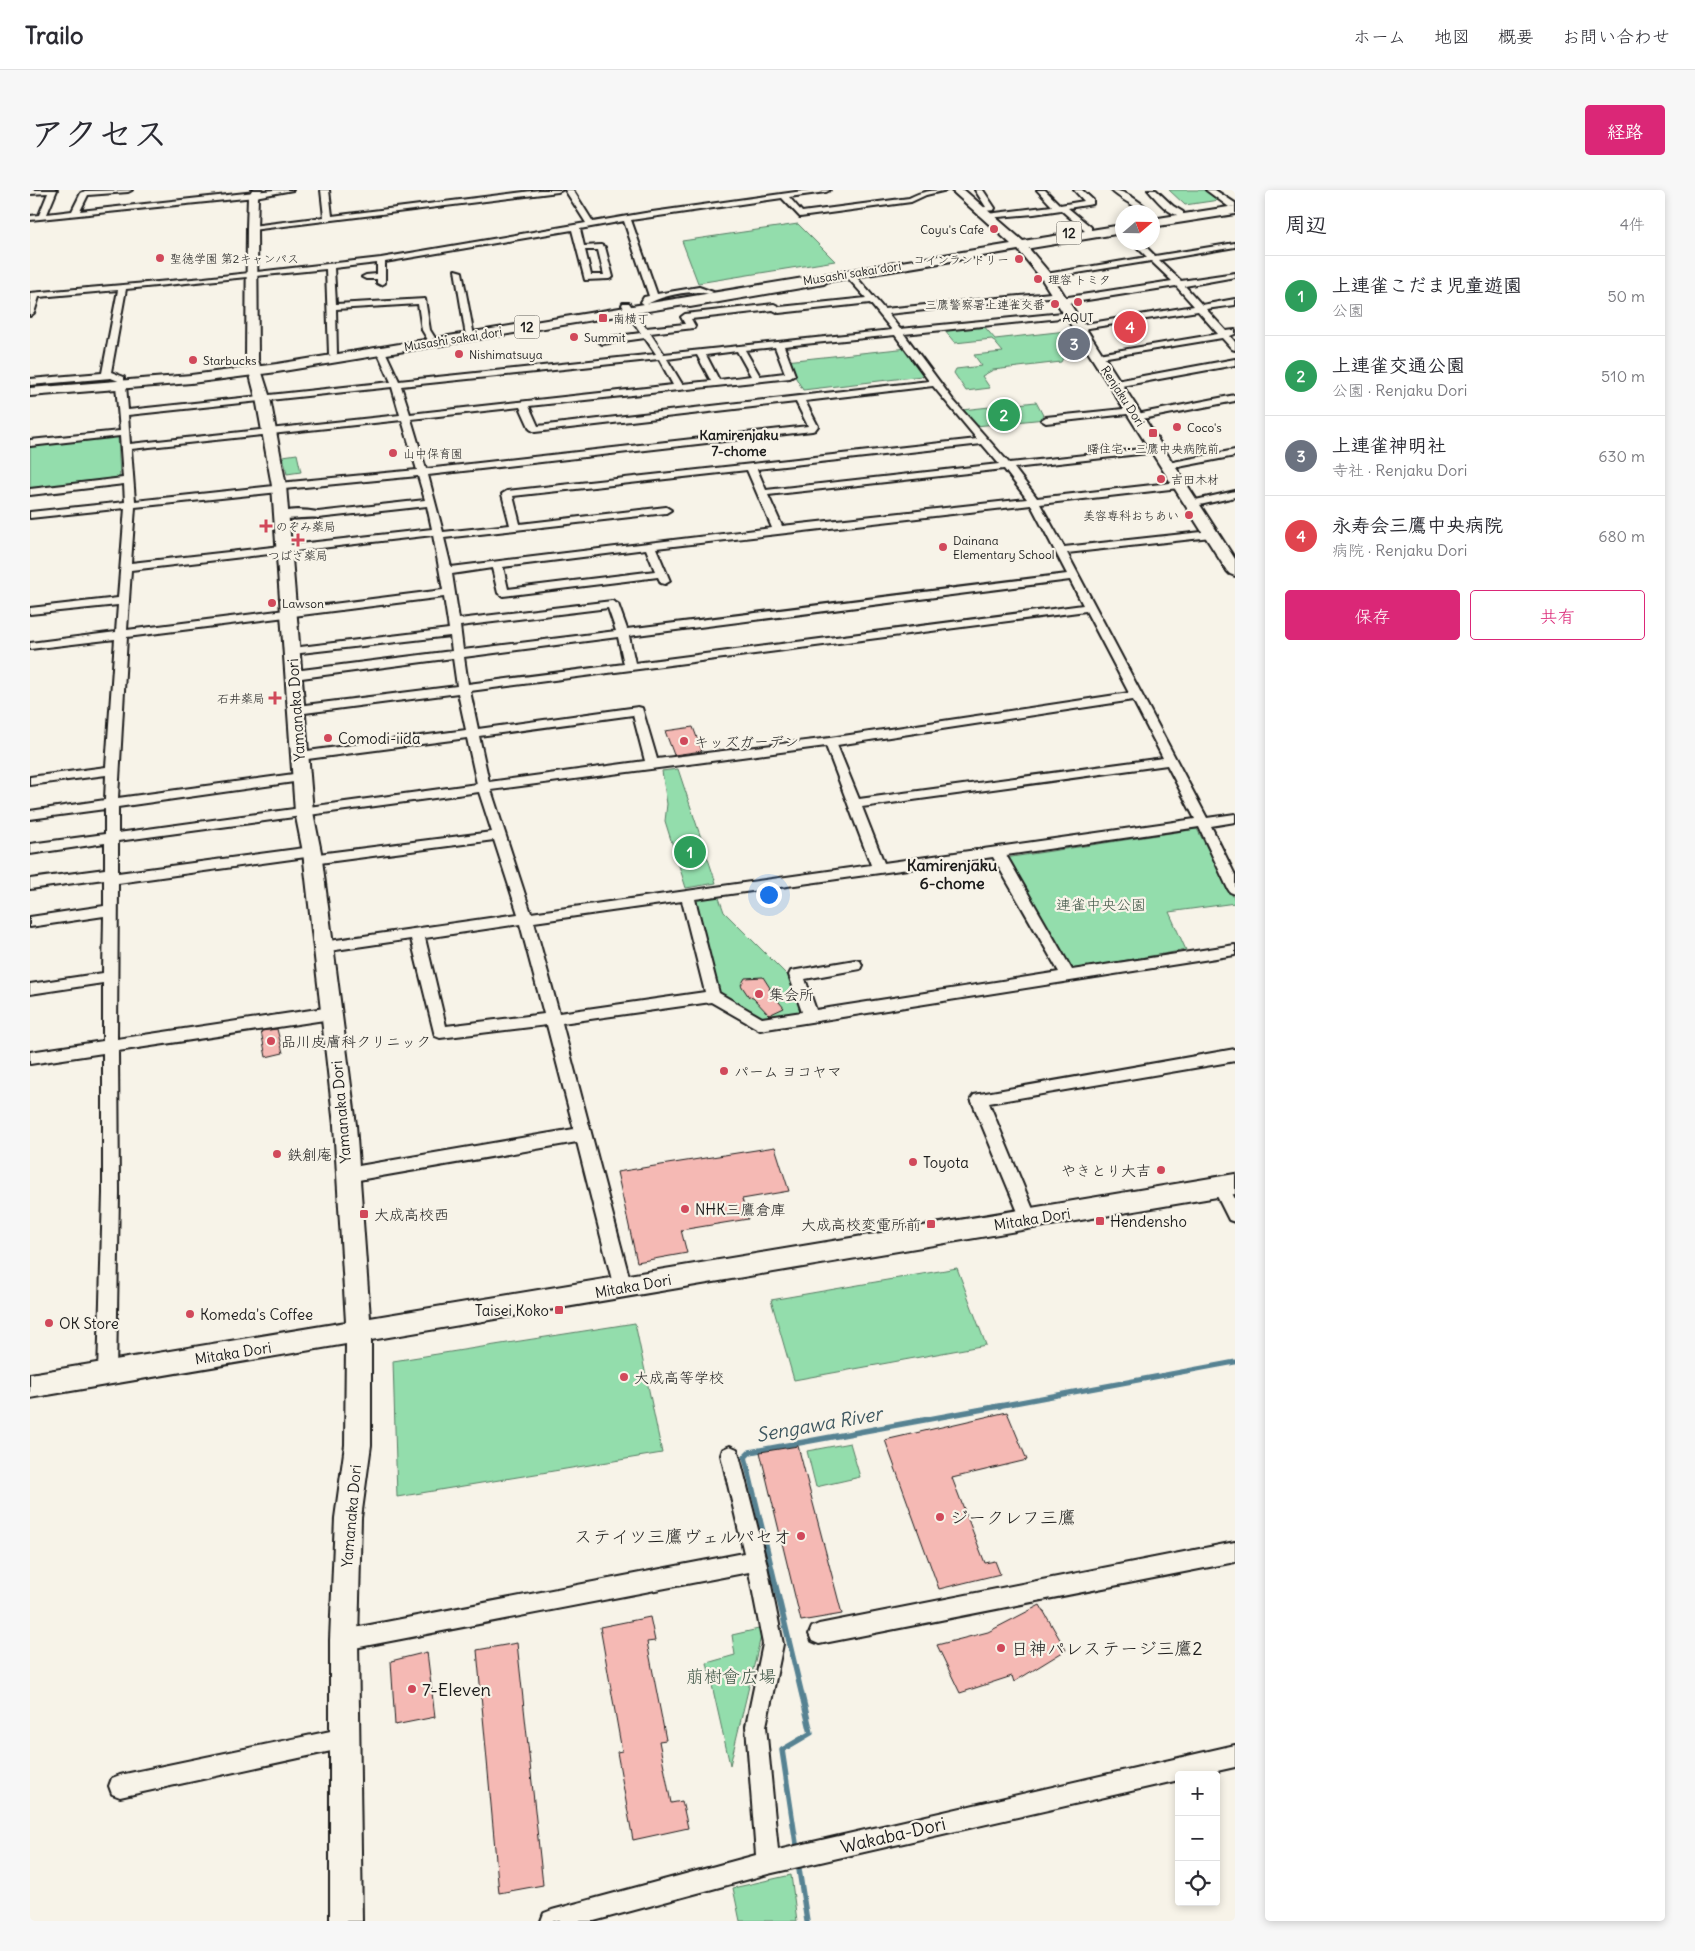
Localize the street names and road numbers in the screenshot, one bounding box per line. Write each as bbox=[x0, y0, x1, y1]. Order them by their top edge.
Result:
road number: 12 bbox=[1056, 222, 1082, 244]
street label: Musashi sakai dori bbox=[802, 258, 902, 288]
road number: 12 bbox=[514, 315, 540, 338]
street label: Musashi sakai dori bbox=[403, 324, 503, 354]
street label: Renjaku Dori bbox=[1098, 363, 1148, 429]
street label: Yamanaka Dori bbox=[283, 658, 309, 762]
street label: Yamanaka Dori bbox=[327, 1060, 355, 1164]
street label: Mitaka Dori bbox=[992, 1204, 1072, 1234]
street label: Mitaka Dori bbox=[593, 1270, 673, 1302]
street label: Mitaka Dori bbox=[193, 1338, 273, 1368]
street label: Yamanaka Dori bbox=[337, 1464, 365, 1568]
street label: Wakaba-Dori bbox=[838, 1812, 948, 1858]

